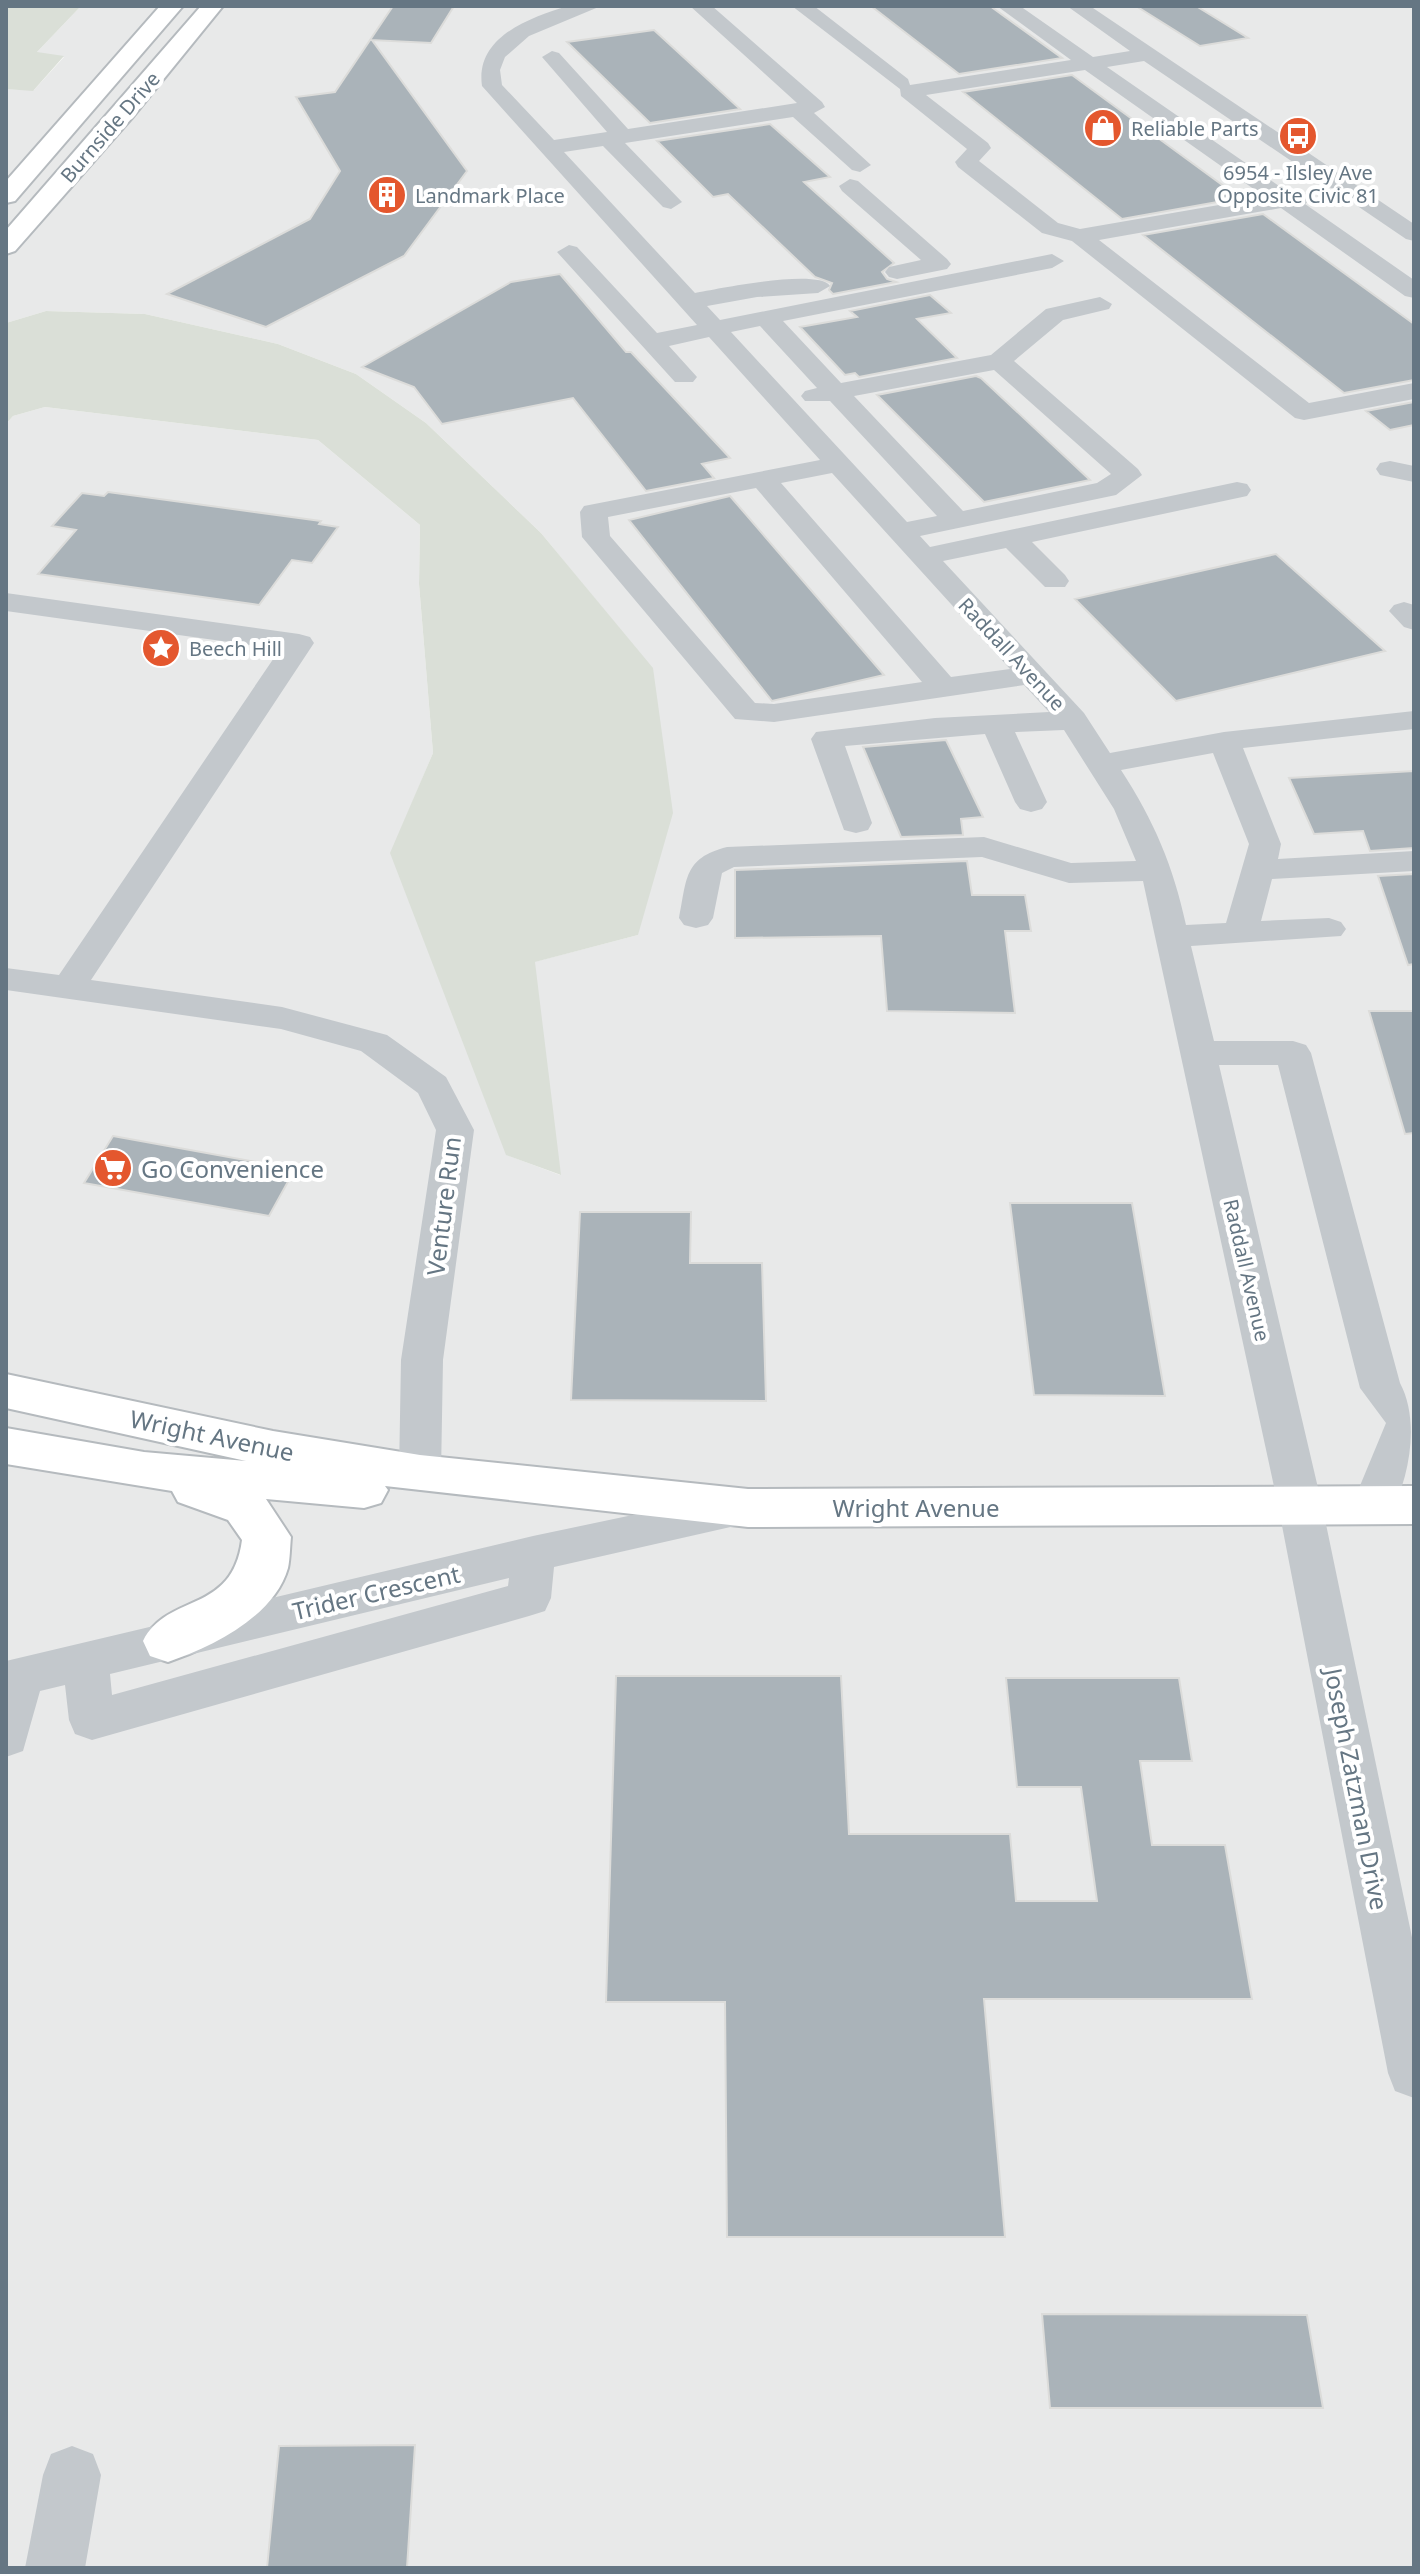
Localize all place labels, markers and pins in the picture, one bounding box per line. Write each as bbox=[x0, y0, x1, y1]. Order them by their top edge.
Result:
shop icon: Reliable Parts bbox=[1082, 107, 1124, 149]
place label: Reliable Parts bbox=[1131, 115, 1259, 142]
bus stop icon: 6954 - Ilsley Ave Opposite Civic 81 bbox=[1277, 115, 1319, 157]
place label: 6954 - Ilsley Ave Opposite Civic 81 bbox=[1217, 159, 1379, 209]
building icon: Landmark Place bbox=[366, 174, 408, 216]
place label: Landmark Place bbox=[415, 182, 565, 209]
place icon: Beech Hill bbox=[140, 627, 182, 669]
place label: Beech Hill bbox=[189, 635, 282, 662]
supermarket icon: Go Convenience bbox=[92, 1147, 134, 1189]
place label: Go Convenience bbox=[141, 1152, 324, 1185]

